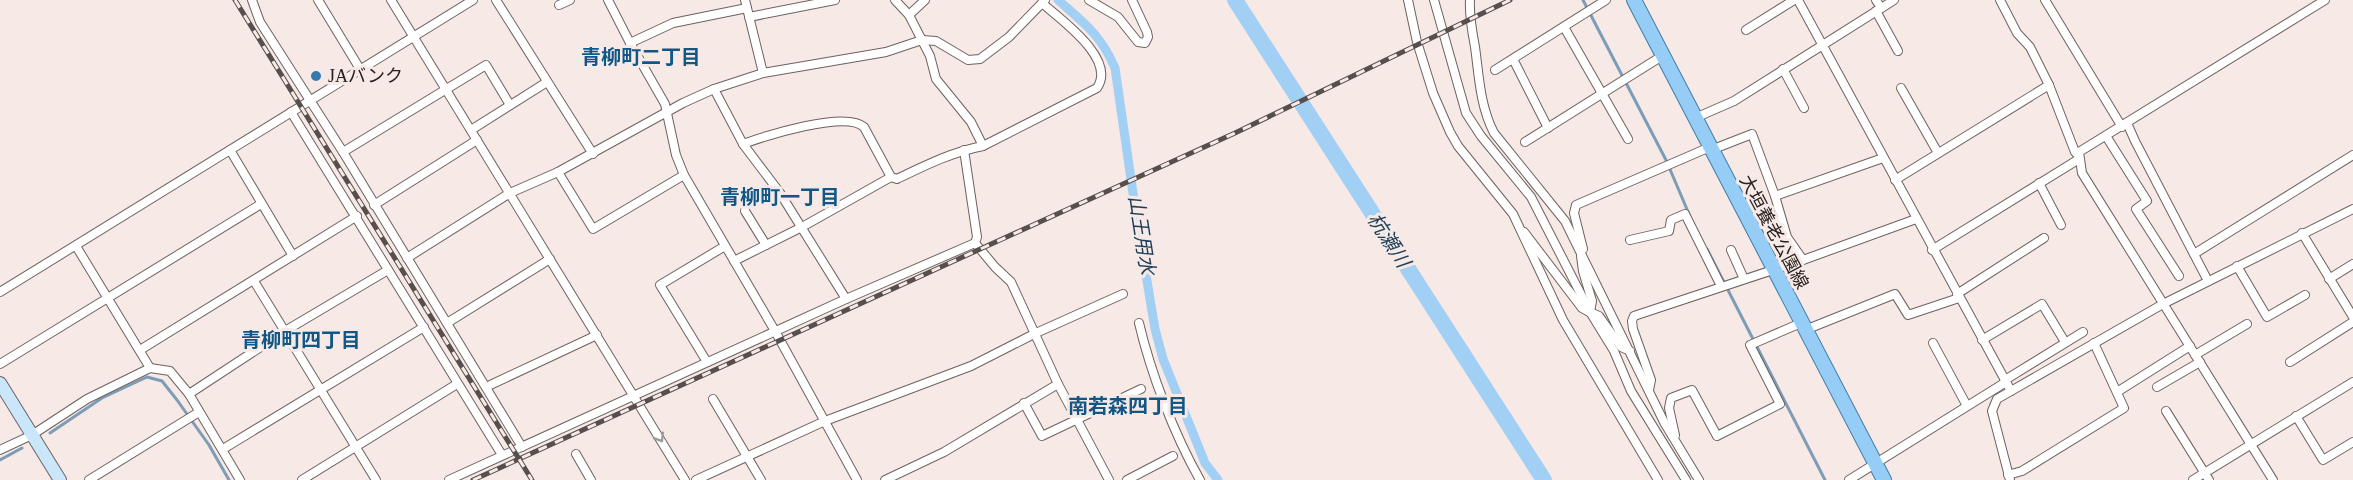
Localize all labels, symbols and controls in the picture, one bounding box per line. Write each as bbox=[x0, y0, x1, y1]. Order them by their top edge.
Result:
district label: 青柳町二丁目 bbox=[581, 46, 701, 68]
place label: JAバンク bbox=[328, 66, 403, 86]
marker: JAバンク bbox=[309, 69, 323, 83]
street label: 大垣養老公園線 bbox=[1736, 172, 1812, 292]
district label: 青柳町一丁目 bbox=[720, 186, 840, 208]
water label: 山王用水 bbox=[1125, 194, 1159, 278]
water label: 杭瀬川 bbox=[1363, 209, 1416, 273]
district label: 青柳町四丁目 bbox=[241, 329, 361, 351]
district label: 南若森四丁目 bbox=[1068, 395, 1188, 417]
one-way arrow bbox=[653, 432, 665, 442]

